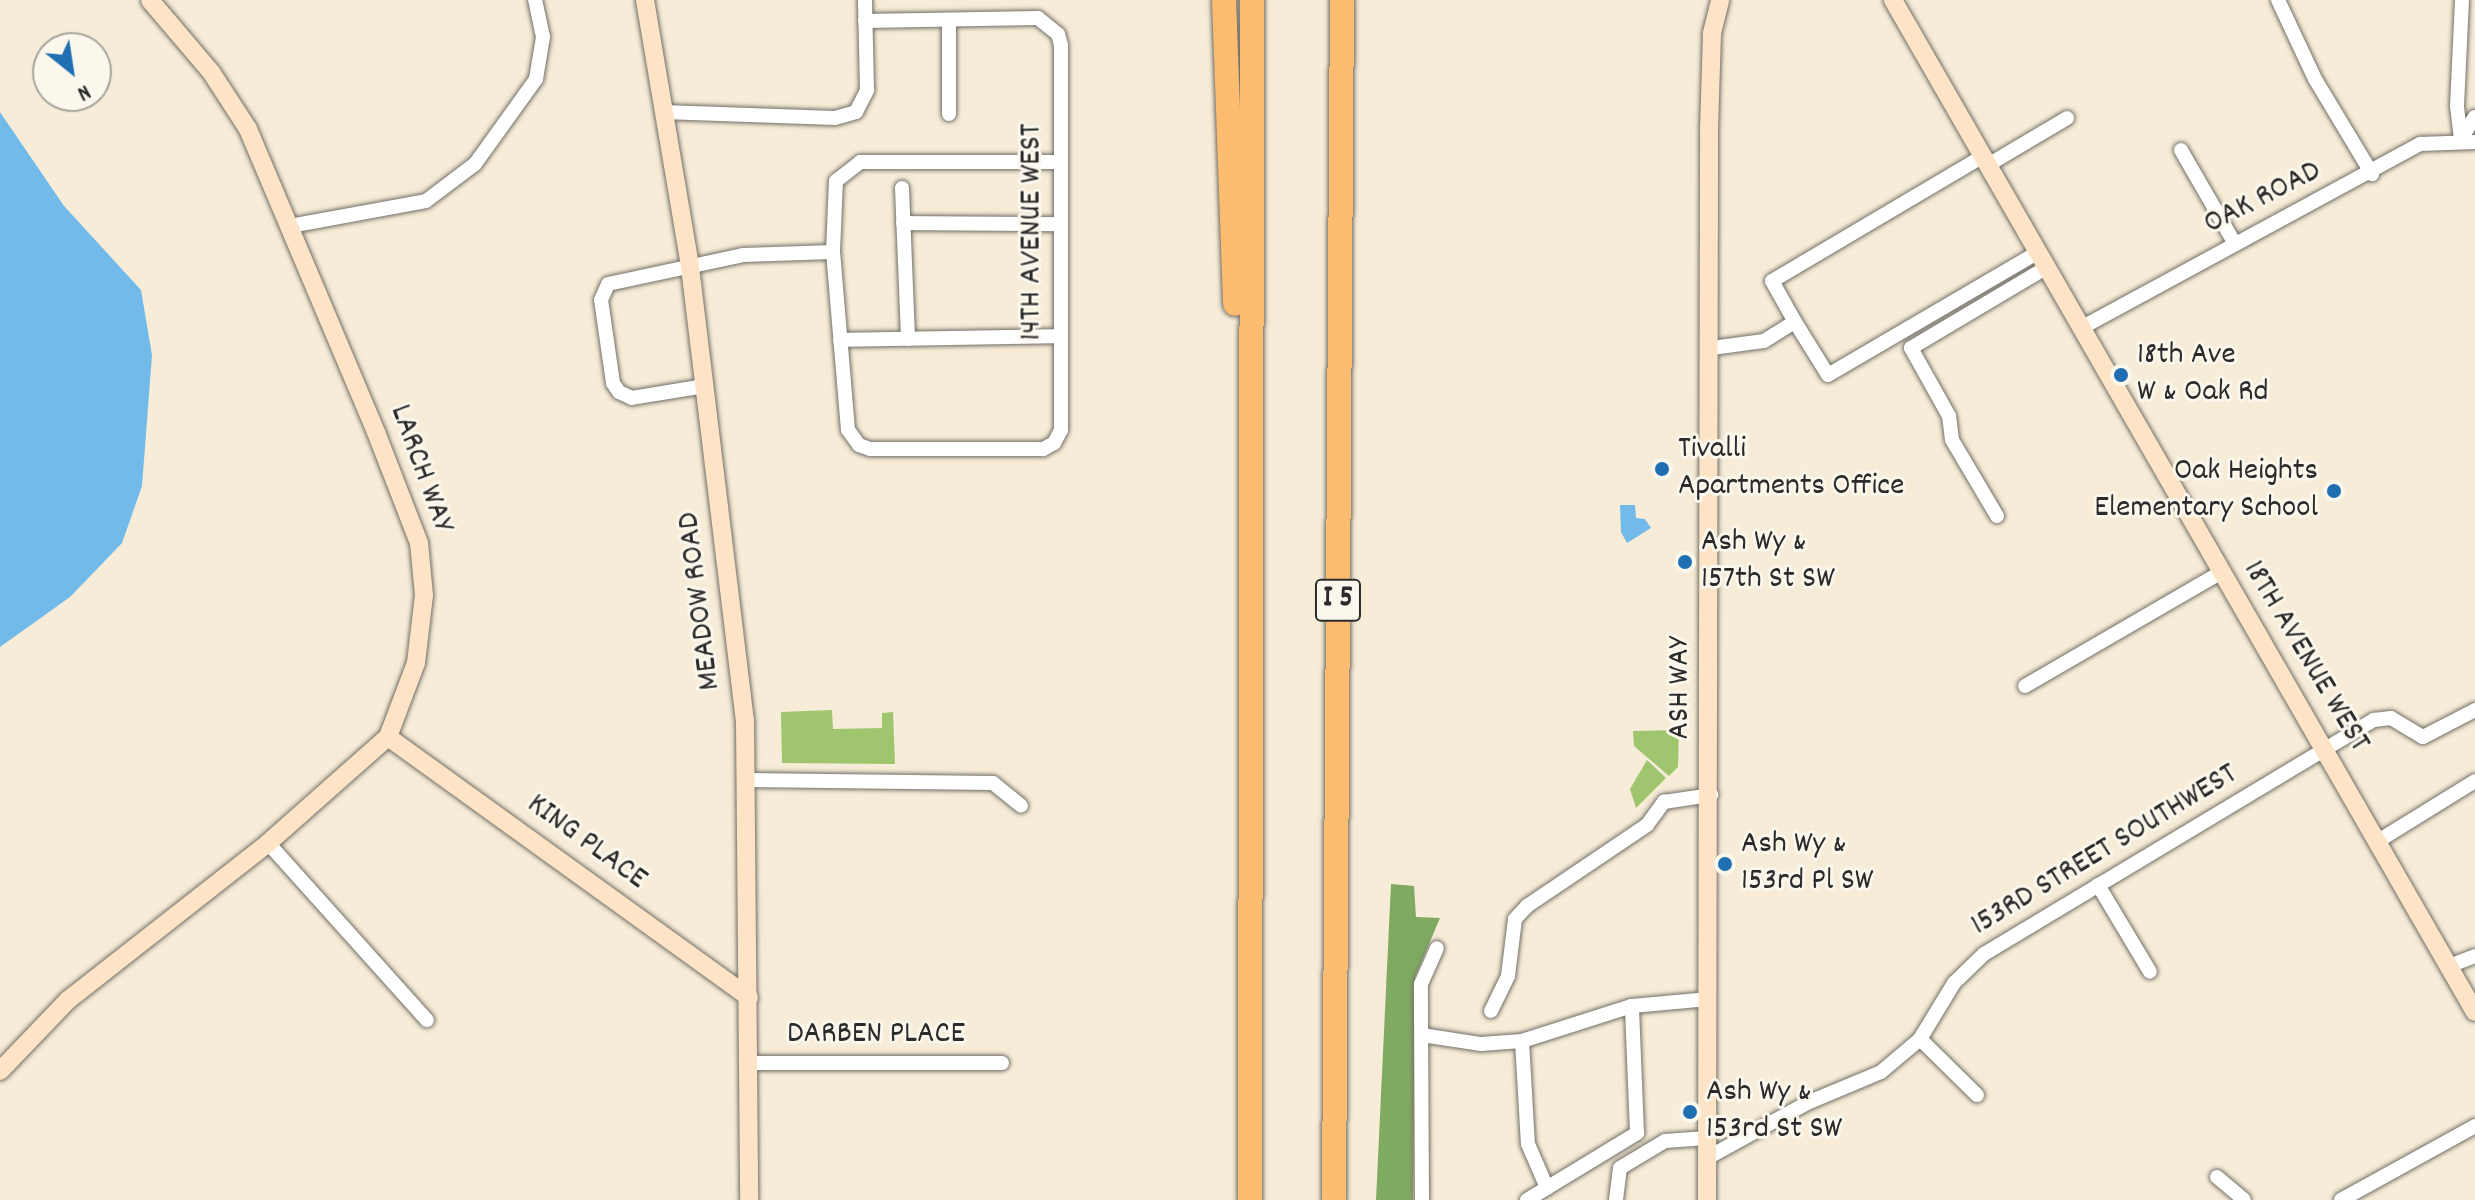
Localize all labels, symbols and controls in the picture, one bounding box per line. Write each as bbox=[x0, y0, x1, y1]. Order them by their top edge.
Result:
north arrow bbox=[32, 32, 112, 112]
text: N bbox=[71, 75, 96, 108]
street label: 14TH AVENUE WEST bbox=[1014, 123, 1052, 341]
street label: OAK ROAD bbox=[2198, 153, 2328, 245]
place label: 18th Ave W & Oak Rd bbox=[2137, 338, 2269, 413]
marker: 18th Ave W & Oak Rd bbox=[2112, 366, 2130, 384]
street label: LARCH WAY bbox=[379, 400, 461, 538]
place label: Tivalli Apartments Office bbox=[1678, 432, 1904, 507]
place label: Oak Heights Elementary School bbox=[2094, 454, 2318, 529]
marker: Tivalli Apartments Office bbox=[1653, 460, 1671, 478]
marker: Oak Heights Elementary School bbox=[2325, 482, 2343, 500]
street label: MEADOW ROAD bbox=[671, 510, 731, 692]
place label: Ash Wy & 157th St SW bbox=[1701, 525, 1835, 600]
marker: Ash Wy & 157th St SW bbox=[1676, 553, 1694, 571]
street label: 18TH AVENUE WEST bbox=[2233, 554, 2377, 760]
road number: I 5 bbox=[1314, 574, 1362, 626]
street label: ASH WAY bbox=[1662, 637, 1700, 739]
street label: 153RD STREET SOUTHWEST bbox=[1965, 756, 2245, 946]
street label: KING PLACE bbox=[518, 786, 654, 900]
place label: Ash Wy & 153rd Pl SW bbox=[1741, 827, 1873, 902]
marker: Ash Wy & 153rd Pl SW bbox=[1716, 855, 1734, 873]
street label: DARBEN PLACE bbox=[787, 1016, 965, 1054]
place label: Ash Wy & 153rd St SW bbox=[1706, 1075, 1842, 1150]
marker: Ash Wy & 153rd St SW bbox=[1681, 1103, 1699, 1121]

